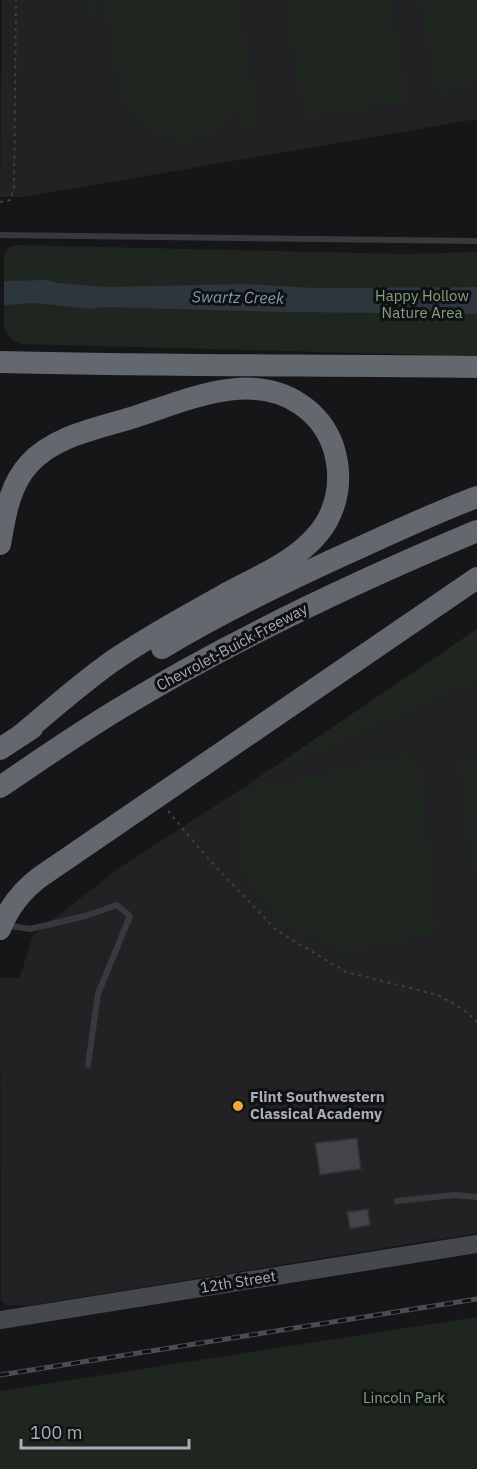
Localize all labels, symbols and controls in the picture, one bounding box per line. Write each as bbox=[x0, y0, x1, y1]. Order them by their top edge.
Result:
water label: Swartz Creek bbox=[192, 286, 285, 308]
park label: Happy Hollow Nature Area bbox=[375, 286, 469, 322]
street label: Chevrolet-Buick Freeway bbox=[153, 598, 311, 694]
place label: Flint Southwestern Classical Academy bbox=[250, 1087, 385, 1123]
marker: Flint Southwestern Classical Academy bbox=[231, 1099, 245, 1113]
street label: 12th Street bbox=[199, 1266, 277, 1297]
park label: Lincoln Park bbox=[363, 1388, 445, 1407]
scale bar bbox=[21, 1412, 189, 1450]
text: 100 m bbox=[30, 1421, 82, 1444]

